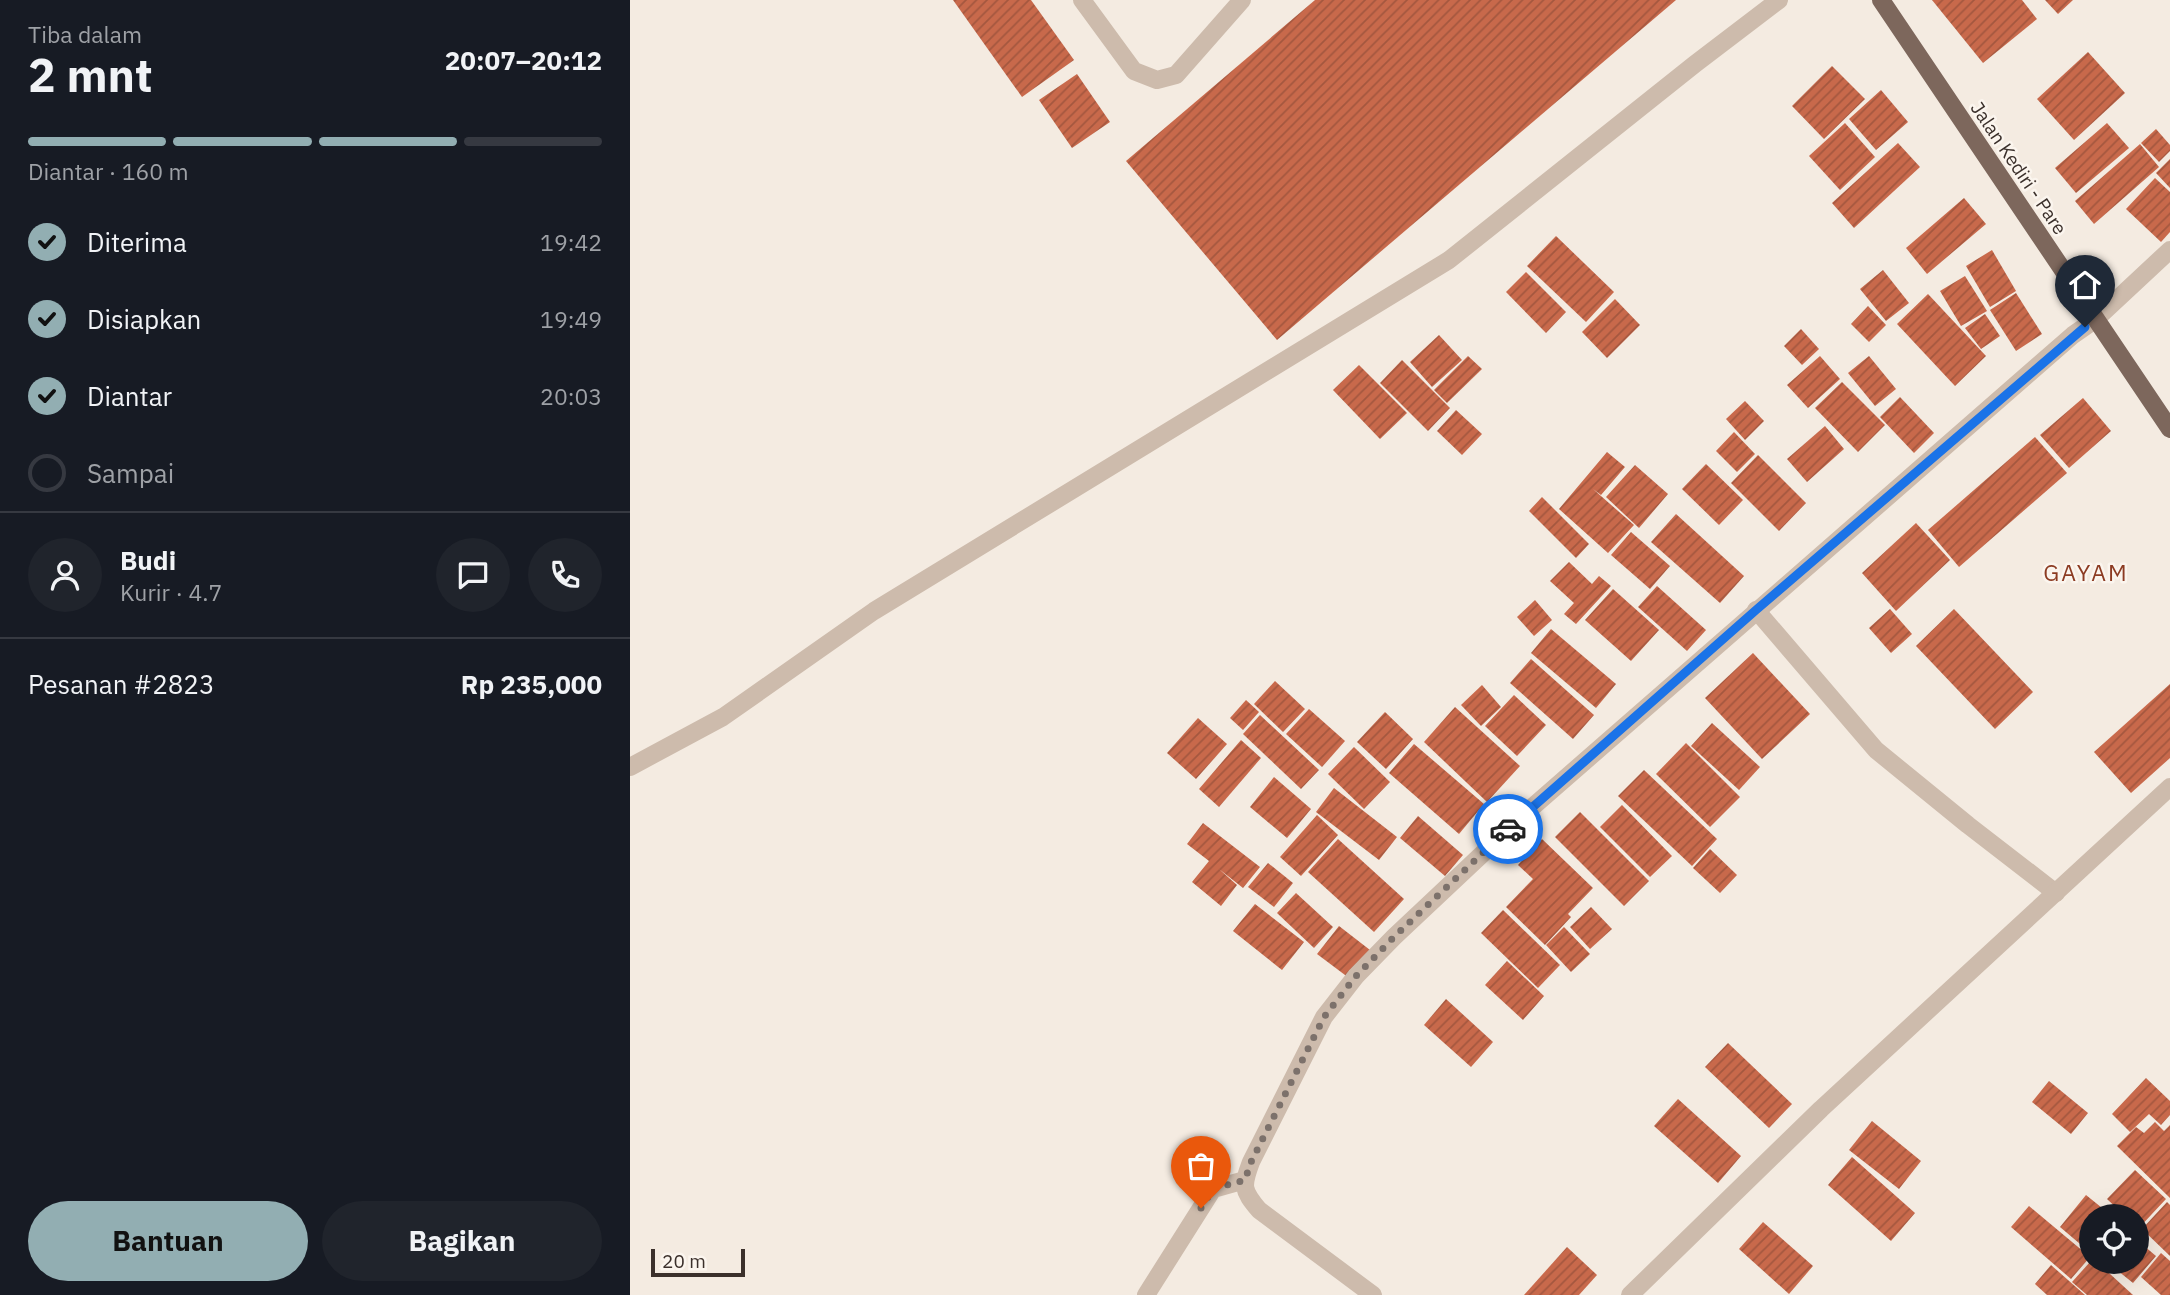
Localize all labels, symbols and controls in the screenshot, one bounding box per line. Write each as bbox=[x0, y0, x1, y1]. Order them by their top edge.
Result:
text: Tiba dalam bbox=[28, 19, 142, 49]
text: 20:07–20:12 bbox=[445, 43, 602, 77]
text: 2 mnt bbox=[28, 45, 153, 105]
street label: Jalan Kediri - Pare bbox=[1966, 97, 2072, 239]
text: Diantar · 160 m bbox=[28, 156, 189, 186]
icon: check bbox=[28, 223, 66, 261]
text: Diterima bbox=[87, 225, 187, 259]
text: 19:42 bbox=[540, 227, 602, 257]
pin bbox=[2055, 255, 2115, 327]
icon: home bbox=[2066, 266, 2104, 304]
icon: check bbox=[28, 300, 66, 338]
text: Disiapkan bbox=[87, 302, 201, 336]
text: 19:49 bbox=[540, 304, 602, 334]
icon: check bbox=[28, 377, 66, 415]
text: Diantar bbox=[87, 379, 172, 413]
text: 20:03 bbox=[540, 381, 602, 411]
text: Sampai bbox=[87, 456, 174, 490]
button: person bbox=[28, 538, 102, 612]
button: chat bbox=[436, 538, 510, 612]
button: phone bbox=[528, 538, 602, 612]
text: Budi bbox=[120, 543, 176, 577]
district label: GAYAM bbox=[2043, 557, 2129, 587]
text: Kurir · 4.7 bbox=[120, 577, 222, 607]
text: Pesanan #2823 bbox=[28, 667, 215, 701]
text: Rp 235,000 bbox=[461, 667, 602, 701]
courier bbox=[1473, 794, 1543, 864]
icon: car bbox=[1489, 810, 1527, 848]
pin bbox=[1171, 1136, 1231, 1208]
icon: bag bbox=[1182, 1147, 1220, 1185]
button: Bantuan bbox=[28, 1201, 308, 1281]
button: Bagikan bbox=[322, 1201, 602, 1281]
map controls bbox=[2079, 1204, 2149, 1274]
button: locate bbox=[2079, 1204, 2149, 1274]
scale bar bbox=[651, 1246, 746, 1278]
text: 20 m bbox=[662, 1249, 706, 1273]

